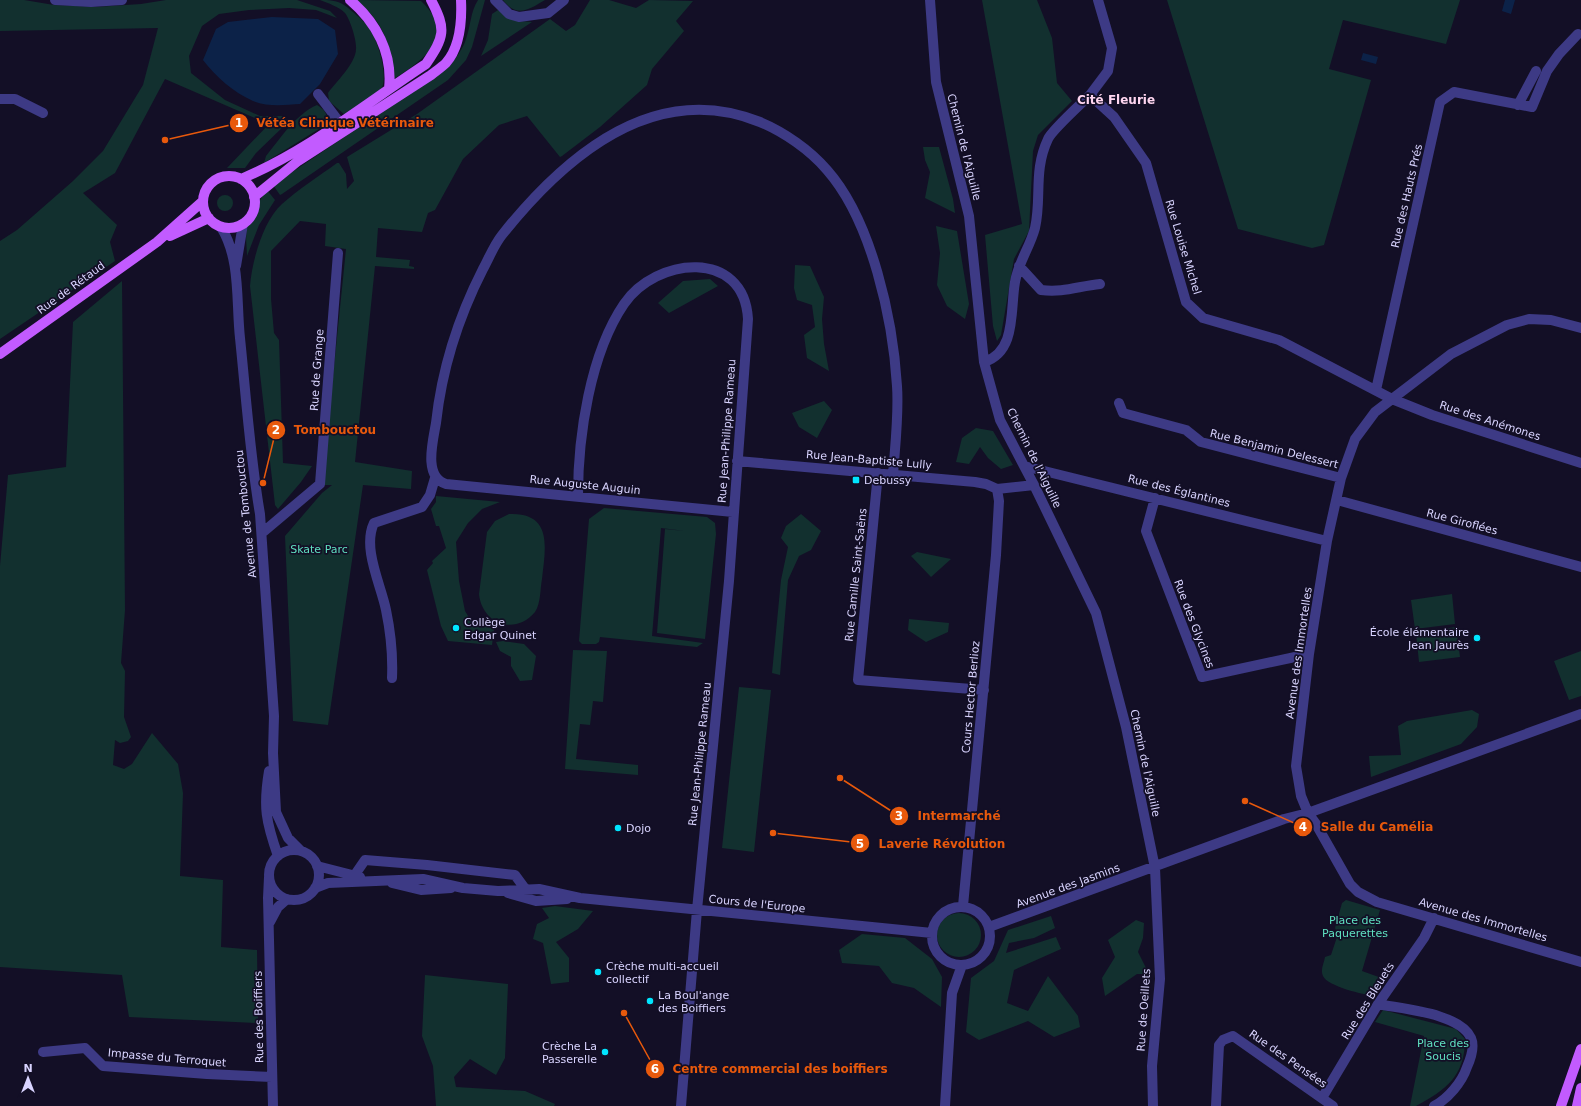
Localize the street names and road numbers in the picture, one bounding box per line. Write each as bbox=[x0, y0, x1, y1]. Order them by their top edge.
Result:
street label: Chemin de l'Aiguille bbox=[944, 92, 984, 202]
street label: Rue des Hauts Prés bbox=[1389, 143, 1425, 249]
street label: Rue Louise Michel bbox=[1162, 198, 1204, 296]
street label: Rue de Rétaud bbox=[35, 259, 107, 317]
street label: Rue de Grange bbox=[308, 328, 326, 411]
street label: Rue Jean-Philippe Rameau bbox=[715, 359, 739, 503]
street label: Rue des Anémones bbox=[1438, 399, 1542, 444]
street label: Chemin de l'Aiguille bbox=[1004, 406, 1064, 510]
street label: Rue Benjamin Delessert bbox=[1208, 427, 1340, 471]
street label: Rue Jean-Baptiste Lully bbox=[806, 448, 933, 472]
street label: Avenue de Tombouctou bbox=[233, 449, 259, 579]
street label: Rue des Églantines bbox=[1127, 472, 1232, 510]
street label: Rue Auguste Auguin bbox=[529, 473, 641, 497]
street label: Rue Giroflées bbox=[1425, 506, 1499, 538]
street label: Rue Camille Saint-Saëns bbox=[843, 507, 870, 642]
street label: Rue des Glycines bbox=[1171, 578, 1217, 670]
street label: Avenue des Immortelles bbox=[1283, 586, 1315, 720]
street label: Cours Hector Berlioz bbox=[960, 640, 982, 754]
street label: Rue Jean-Philippe Rameau bbox=[686, 682, 714, 826]
street label: Chemin de l'Aiguille bbox=[1127, 708, 1163, 818]
street label: Avenue des Jasmins bbox=[1014, 861, 1122, 911]
street label: Cours de l'Europe bbox=[708, 892, 806, 916]
street label: Avenue des Immortelles bbox=[1417, 895, 1549, 945]
street label: Rue des Bleuets bbox=[1339, 960, 1397, 1042]
street label: Rue de Oeillets bbox=[1135, 968, 1153, 1052]
street label: Rue des Boiffiers bbox=[252, 970, 266, 1063]
street label: Rue des Pensées bbox=[1246, 1027, 1330, 1091]
street label: Impasse du Terroquet bbox=[107, 1046, 227, 1070]

